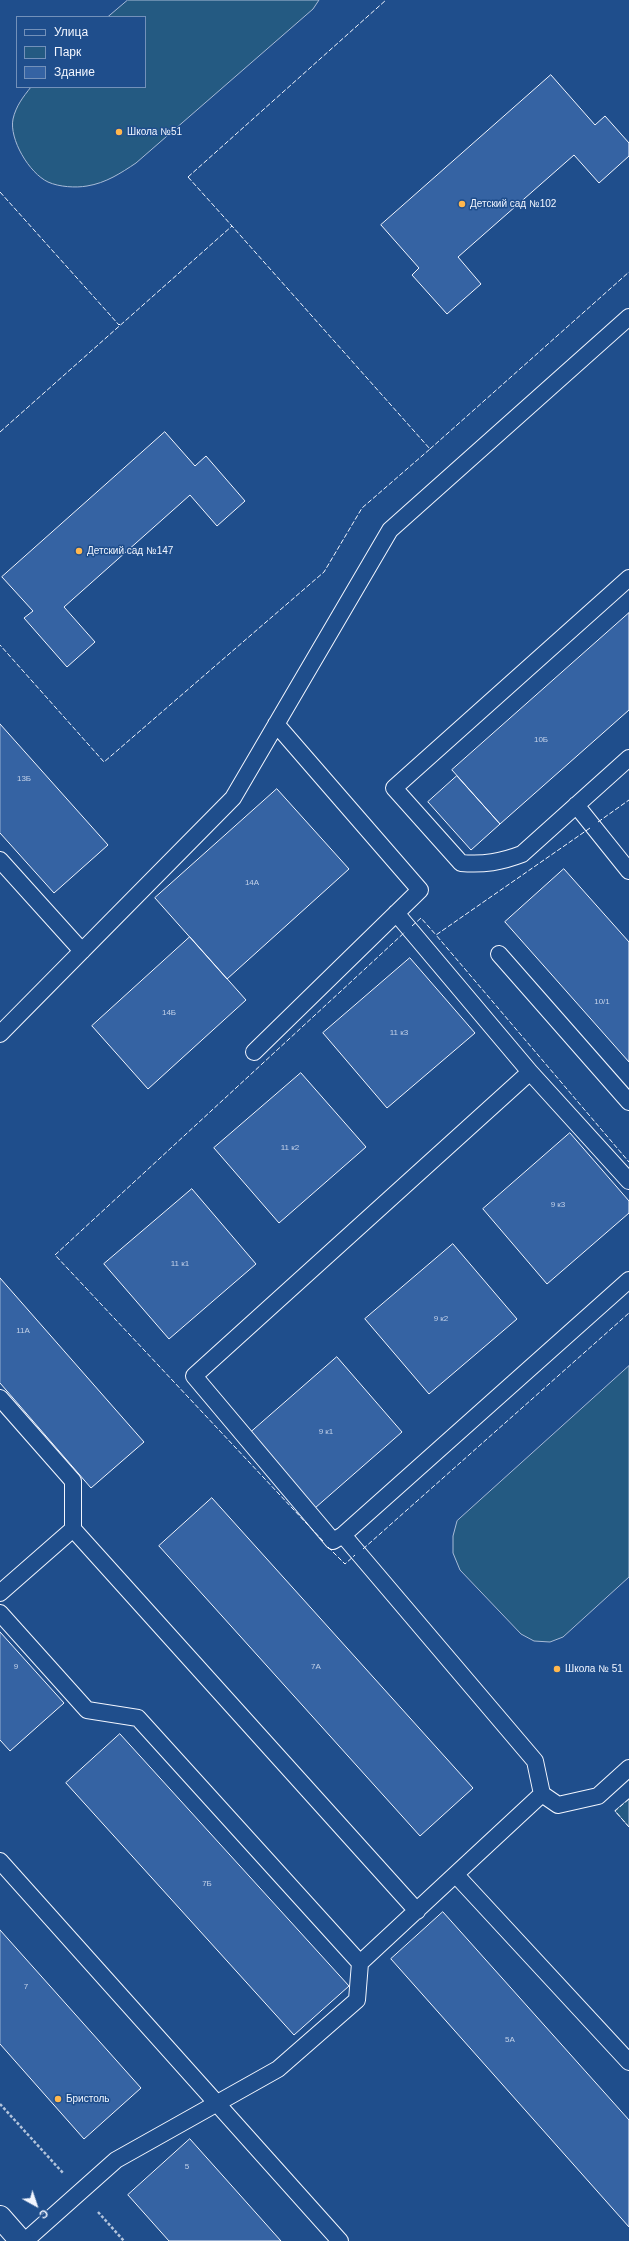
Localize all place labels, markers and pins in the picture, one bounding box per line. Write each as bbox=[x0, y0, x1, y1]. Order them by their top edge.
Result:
place label: Школа №51 bbox=[127, 126, 182, 138]
marker: Школа №51 bbox=[114, 127, 124, 137]
place label: Детский сад №102 bbox=[470, 198, 556, 210]
marker: Детский сад №102 bbox=[457, 199, 467, 209]
place label: Детский сад №147 bbox=[87, 545, 173, 557]
marker: Детский сад №147 bbox=[74, 546, 84, 556]
place label: Школа № 51 bbox=[565, 1663, 623, 1675]
marker: Школа № 51 bbox=[552, 1664, 562, 1674]
place label: Бристоль bbox=[66, 2093, 110, 2105]
marker: Бристоль bbox=[53, 2094, 63, 2104]

